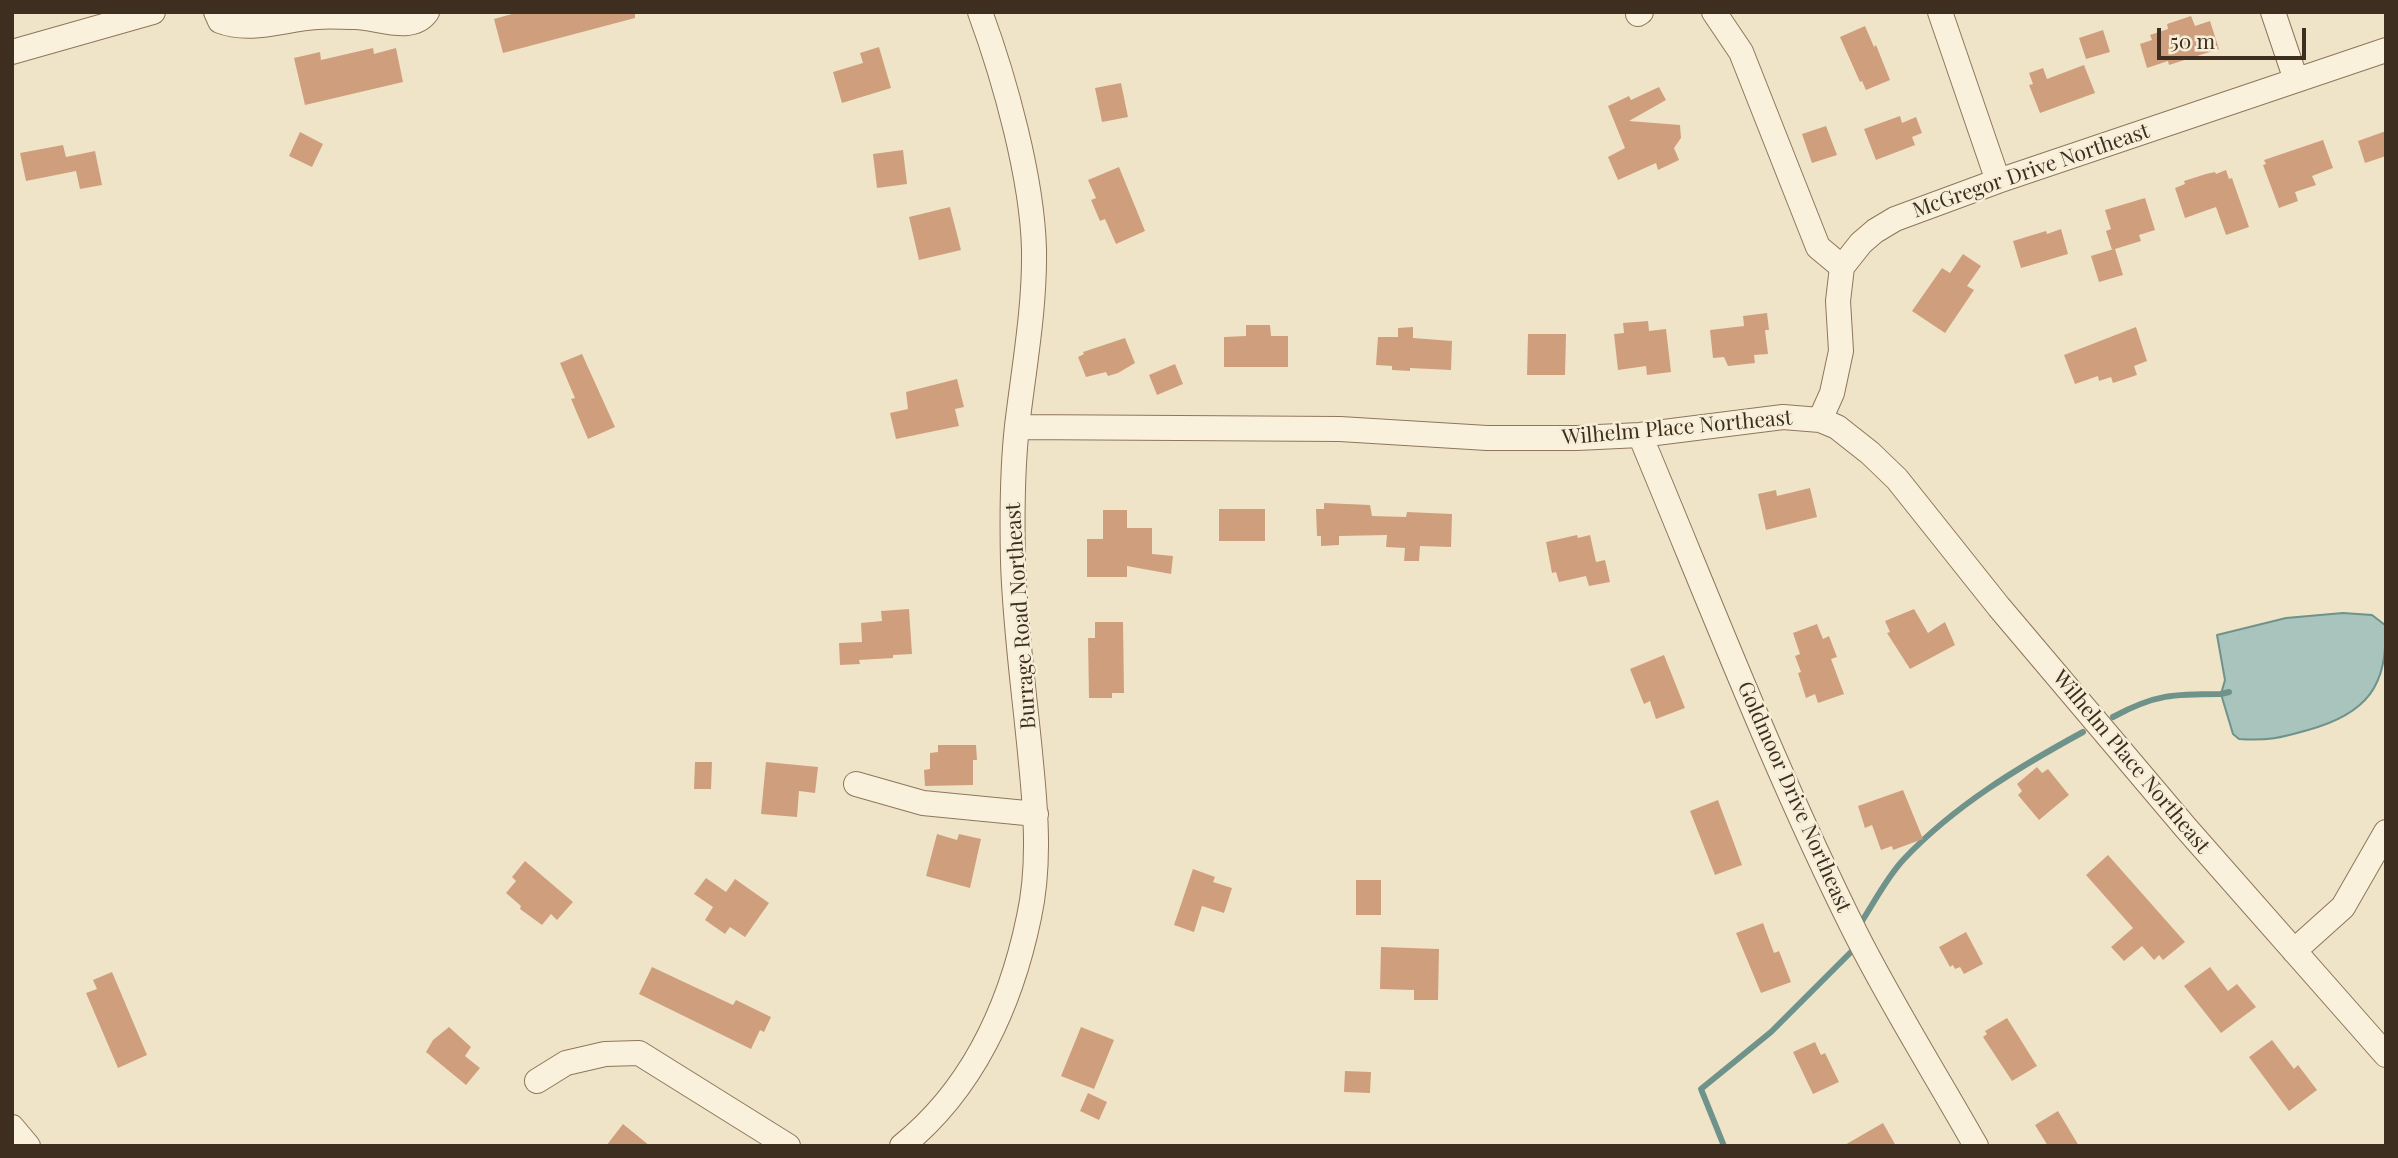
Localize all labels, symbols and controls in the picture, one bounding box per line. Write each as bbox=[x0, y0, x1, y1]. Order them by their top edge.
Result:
scale bar bbox=[2160, 14, 2309, 58]
text: 50 m bbox=[2170, 26, 2215, 54]
street label: McGregor Drive Northeast bbox=[1909, 119, 2153, 223]
street label: Wilhelm Place Northeast bbox=[1561, 405, 1793, 451]
street label: Burrage Road Northeast bbox=[1001, 502, 1041, 730]
street label: Wilhelm Place Northeast bbox=[2047, 665, 2215, 859]
street label: Goldmoor Drive Northeast bbox=[1732, 678, 1856, 916]

